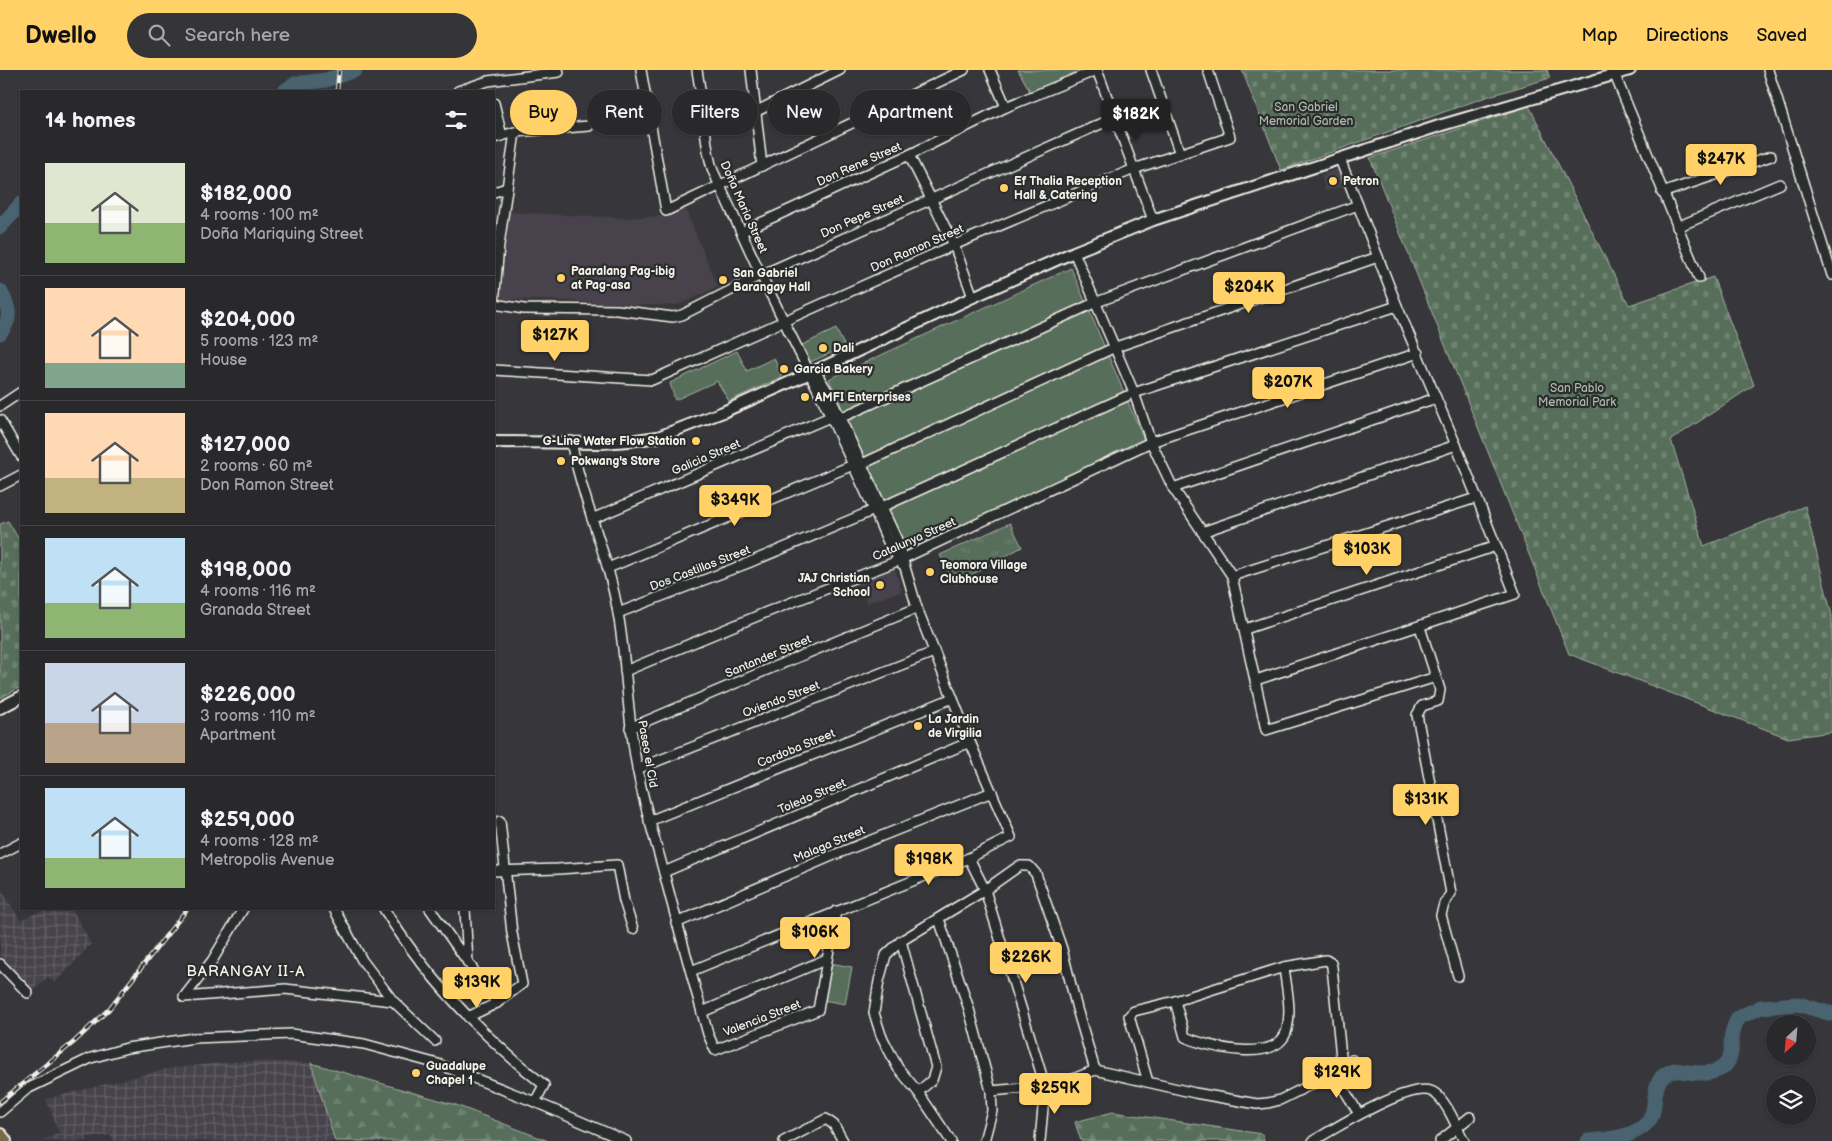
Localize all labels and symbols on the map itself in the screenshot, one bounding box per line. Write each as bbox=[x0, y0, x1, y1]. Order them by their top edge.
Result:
pin: $182K bbox=[1101, 98, 1171, 141]
park label: San Gabriel Memorial Garden bbox=[1259, 100, 1354, 129]
street label: Don Rene Street bbox=[815, 139, 904, 190]
pin: $247K bbox=[1686, 144, 1756, 186]
street label: Doña Maria Street bbox=[717, 159, 771, 256]
place label: Ef Thalia Reception Hall & Catering bbox=[1014, 174, 1122, 203]
place label: Petron bbox=[1343, 174, 1379, 189]
marker: Petron bbox=[1327, 175, 1339, 187]
marker: Ef Thalia Reception Hall & Catering bbox=[998, 182, 1010, 194]
street label: Don Pepe Street bbox=[818, 191, 906, 242]
street label: Don Ramon Street bbox=[868, 221, 966, 276]
place label: Paaralang Pag-ibig at Pag-asa bbox=[571, 264, 675, 293]
place label: San Gabriel Barangay Hall bbox=[733, 266, 810, 295]
marker: Paaralang Pag-ibig at Pag-asa bbox=[555, 272, 567, 284]
pin: $204K bbox=[1214, 272, 1284, 314]
marker: San Gabriel Barangay Hall bbox=[717, 274, 729, 286]
pin: $127K bbox=[520, 320, 590, 362]
place label: Dali bbox=[833, 341, 854, 356]
marker: Dali bbox=[817, 342, 829, 354]
place label: Garcia Bakery bbox=[794, 362, 873, 377]
marker: Garcia Bakery bbox=[778, 363, 790, 375]
pin: $207K bbox=[1253, 366, 1323, 409]
park label: San Pablo Memorial Park bbox=[1538, 381, 1616, 410]
place label: AMFI Enterprises bbox=[814, 390, 911, 405]
marker: AMFI Enterprises bbox=[799, 391, 811, 403]
place label: G-Line Water Flow Station bbox=[543, 434, 686, 449]
marker: G-Line Water Flow Station bbox=[690, 435, 702, 447]
street label: Galicia Street bbox=[670, 436, 743, 479]
place label: Pokwang's Store bbox=[571, 454, 660, 469]
marker: Pokwang's Store bbox=[555, 455, 567, 467]
pin: $349K bbox=[700, 484, 770, 527]
street label: Catalunya Street bbox=[870, 514, 958, 564]
pin: $103K bbox=[1332, 534, 1402, 576]
street label: Dos Castillas Street bbox=[648, 542, 753, 595]
place label: Teomora Village Clubhouse bbox=[940, 558, 1027, 587]
marker: Teomora Village Clubhouse bbox=[924, 566, 936, 578]
place label: JAJ Christian School bbox=[798, 571, 870, 600]
marker: JAJ Christian School bbox=[874, 579, 886, 591]
street label: Santander Street bbox=[723, 631, 814, 681]
street label: Oviendo Street bbox=[741, 678, 822, 721]
place label: La Jardin de Virgilia bbox=[928, 712, 982, 741]
street label: Paseo el Cid bbox=[634, 719, 661, 789]
marker: La Jardin de Virgilia bbox=[912, 720, 924, 732]
street label: Cordoba Street bbox=[755, 726, 838, 771]
street label: Toledo Street bbox=[776, 775, 849, 817]
pin: $131K bbox=[1391, 784, 1461, 826]
street label: Malaga Street bbox=[791, 823, 867, 866]
pin: $198K bbox=[894, 844, 964, 886]
pin: $106K bbox=[780, 916, 850, 959]
pin: $226K bbox=[991, 942, 1061, 984]
district label: BARANGAY II-A bbox=[187, 962, 305, 981]
pin: $139K bbox=[442, 966, 512, 1009]
street label: Valencia Street bbox=[721, 997, 803, 1040]
north arrow bbox=[1766, 1015, 1816, 1065]
pin: $129K bbox=[1302, 1056, 1372, 1099]
place label: Guadalupe Chapel 1 bbox=[426, 1059, 486, 1088]
marker: Guadalupe Chapel 1 bbox=[410, 1067, 422, 1079]
pin: $259K bbox=[1020, 1072, 1090, 1115]

